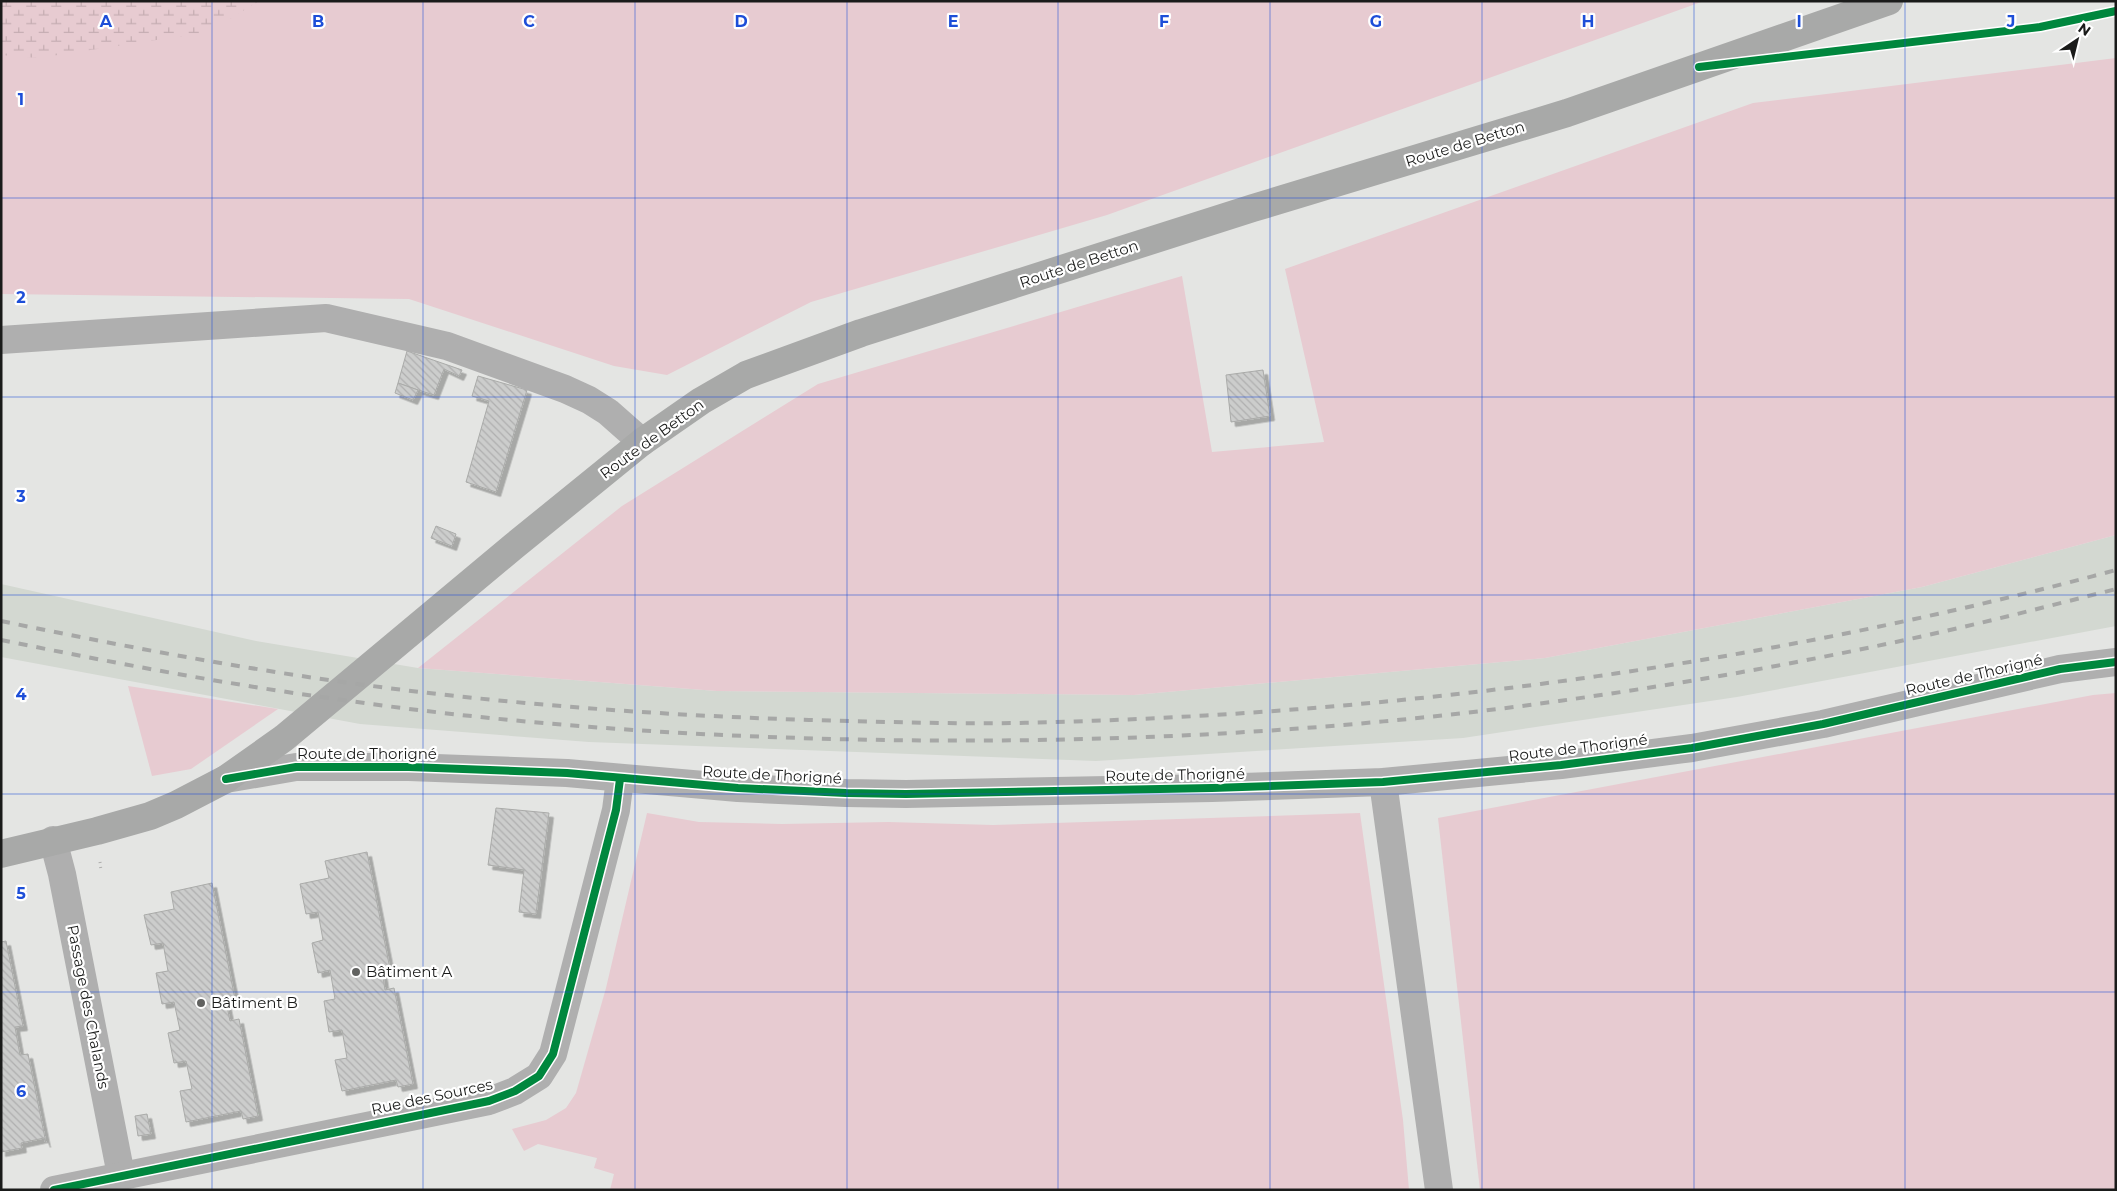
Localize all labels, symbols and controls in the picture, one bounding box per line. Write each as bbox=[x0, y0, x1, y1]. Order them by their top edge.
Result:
text: A bbox=[99, 12, 113, 31]
text: B bbox=[312, 12, 324, 31]
text: C bbox=[523, 12, 535, 31]
text: D bbox=[734, 12, 748, 31]
text: E bbox=[948, 12, 958, 31]
text: F bbox=[1159, 12, 1169, 31]
text: G bbox=[1370, 12, 1382, 31]
text: H bbox=[1582, 12, 1594, 31]
text: I bbox=[1796, 12, 1802, 31]
text: J bbox=[2006, 12, 2015, 31]
north arrow bbox=[2052, 15, 2102, 65]
text: N bbox=[2075, 19, 2094, 40]
text: 1 bbox=[18, 90, 24, 109]
street label: Route de Betton bbox=[1403, 116, 1527, 171]
street label: Route de Betton bbox=[1017, 235, 1141, 292]
text: 2 bbox=[16, 288, 26, 307]
street label: Route de Betton bbox=[596, 394, 707, 483]
text: 3 bbox=[15, 487, 26, 506]
street label: Route de Thorigné bbox=[1904, 650, 2044, 700]
text: 4 bbox=[15, 685, 27, 704]
street label: Route de Thorigné bbox=[1507, 730, 1649, 765]
street label: Route de Thorigné bbox=[297, 744, 437, 763]
street label: Route de Thorigné bbox=[702, 761, 842, 788]
street label: Route de Thorigné bbox=[1105, 764, 1245, 785]
text: 5 bbox=[16, 884, 26, 903]
street label: Passage des Chalands bbox=[63, 923, 114, 1091]
place label: Bâtiment A bbox=[366, 962, 452, 981]
marker: Bâtiment A bbox=[350, 966, 362, 978]
place label: Bâtiment B bbox=[211, 993, 298, 1012]
marker: Bâtiment B bbox=[195, 997, 207, 1009]
street label: Rue des Sources bbox=[369, 1074, 494, 1119]
text: 6 bbox=[16, 1082, 26, 1101]

